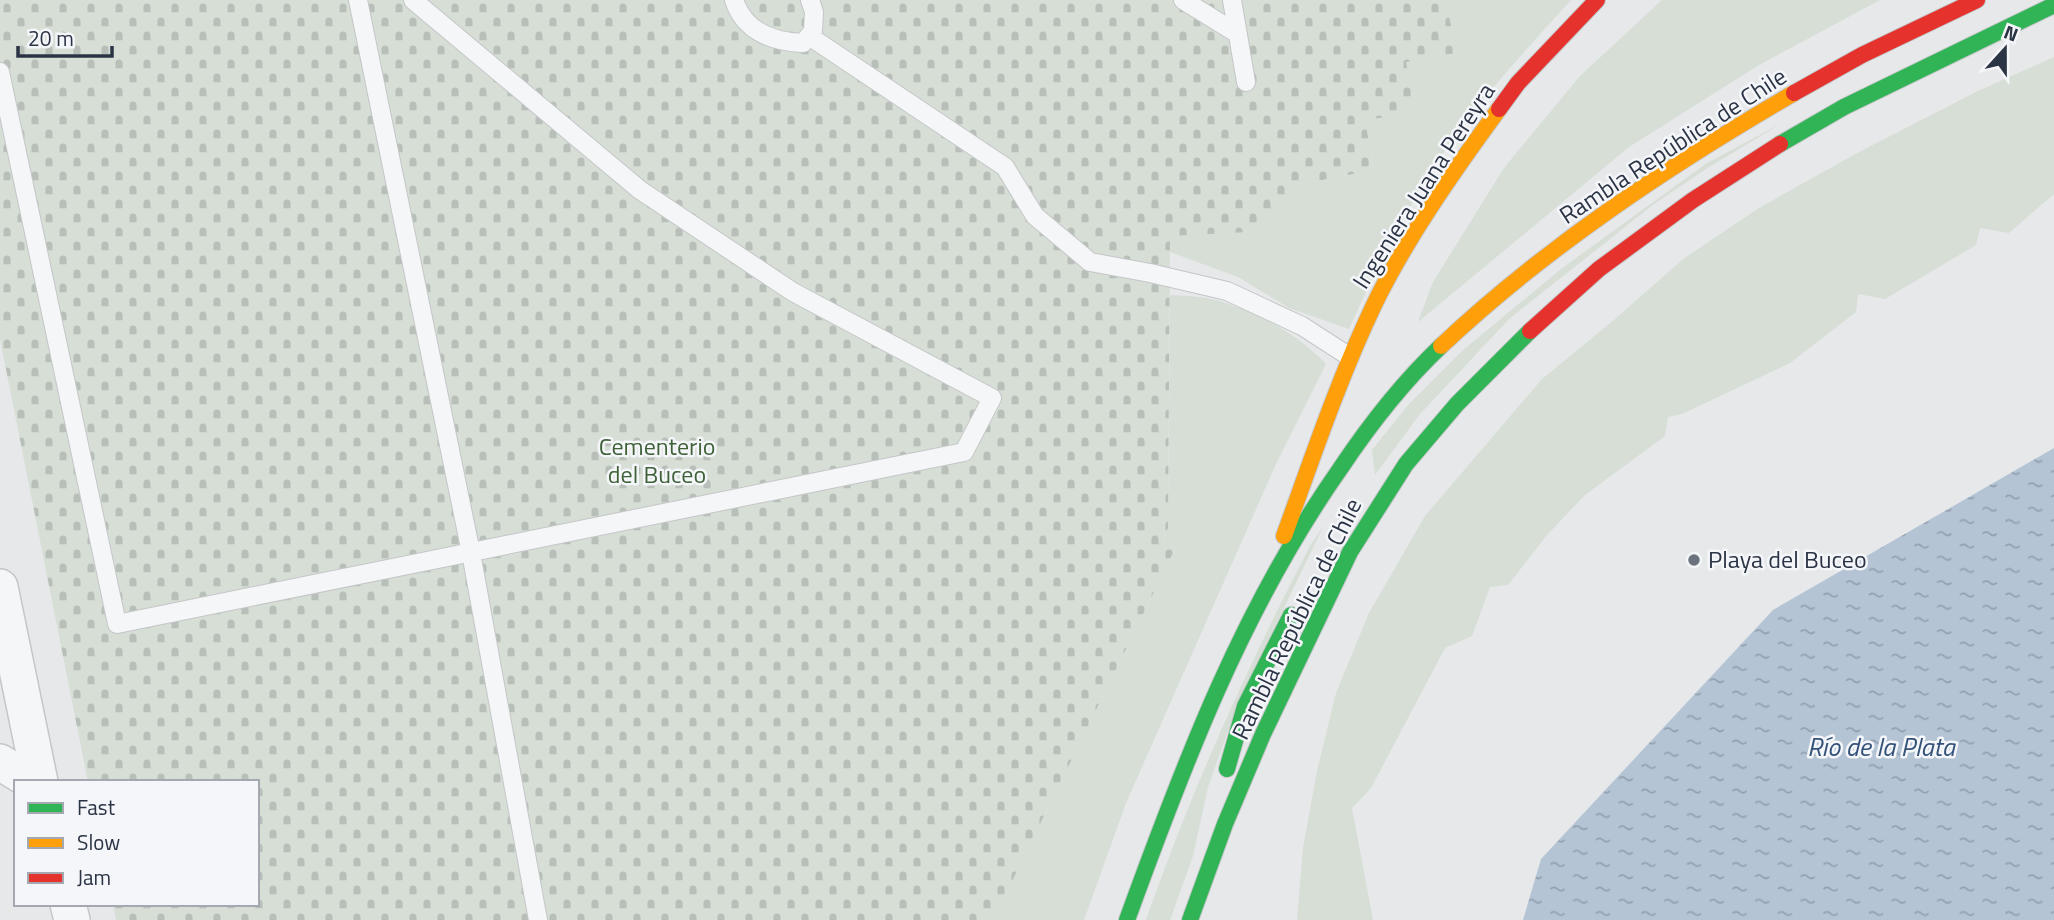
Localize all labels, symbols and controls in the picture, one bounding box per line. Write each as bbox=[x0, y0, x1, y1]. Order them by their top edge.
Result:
scale bar bbox=[18, 14, 112, 58]
north arrow bbox=[1970, 14, 2040, 84]
text: N bbox=[2000, 17, 2023, 49]
text: 20 m bbox=[28, 22, 74, 54]
street label: Rambla República de Chile bbox=[1552, 58, 1793, 232]
street label: Ingeniera Juana Pereyra bbox=[1343, 75, 1503, 296]
park label: Cementerio del Buceo bbox=[599, 428, 715, 492]
street label: Rambla República de Chile bbox=[1222, 492, 1370, 745]
place label: Playa del Buceo bbox=[1708, 541, 1867, 577]
marker: Playa del Buceo bbox=[1686, 552, 1702, 568]
water label: Río de la Plata bbox=[1807, 727, 1957, 766]
legend bbox=[14, 780, 259, 906]
text: Fast bbox=[77, 791, 116, 823]
text: Slow bbox=[77, 826, 120, 858]
text: Jam bbox=[77, 861, 111, 893]

